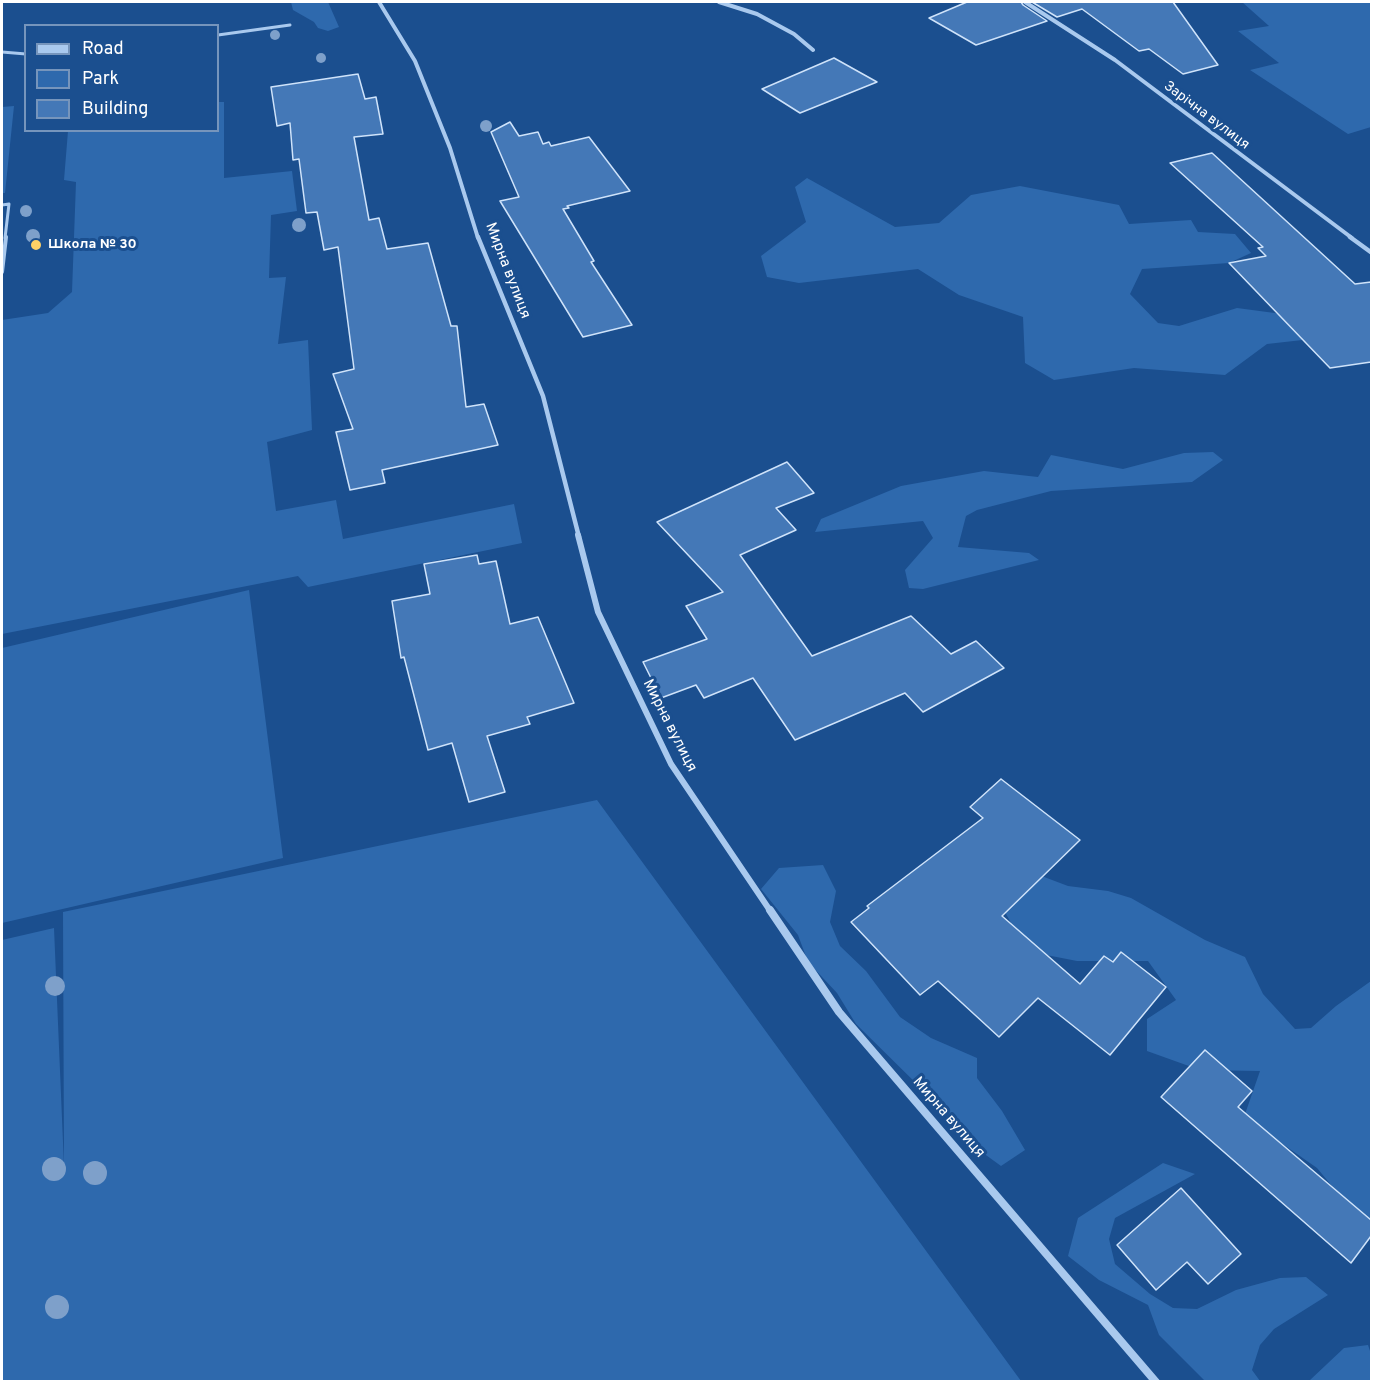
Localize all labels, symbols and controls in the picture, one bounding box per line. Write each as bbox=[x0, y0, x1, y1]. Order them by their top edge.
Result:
legend bbox=[24, 24, 219, 132]
text: Road bbox=[82, 38, 124, 61]
text: Park bbox=[82, 68, 119, 91]
street label: Зарічна вулиця bbox=[1160, 78, 1252, 154]
text: Building bbox=[82, 98, 148, 121]
street label: Мирна вулиця bbox=[480, 220, 534, 322]
place label: Школа № 30 bbox=[48, 237, 137, 253]
marker: Школа № 30 bbox=[29, 238, 43, 252]
street label: Мирна вулиця bbox=[638, 677, 700, 775]
street label: Мирна вулиця bbox=[908, 1074, 988, 1162]

